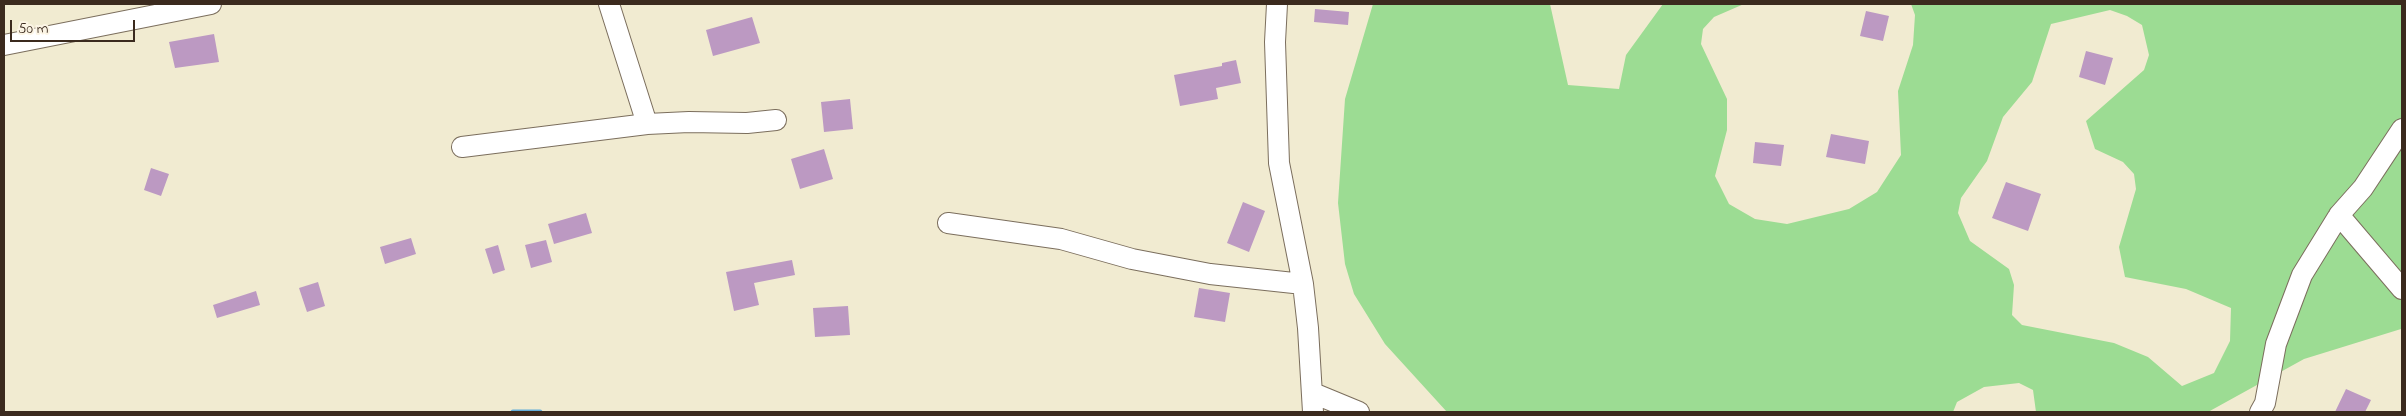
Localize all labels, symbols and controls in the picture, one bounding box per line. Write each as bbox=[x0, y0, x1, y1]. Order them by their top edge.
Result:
scale bar bbox=[12, 10, 138, 42]
text: 50 m bbox=[18, 18, 48, 40]

